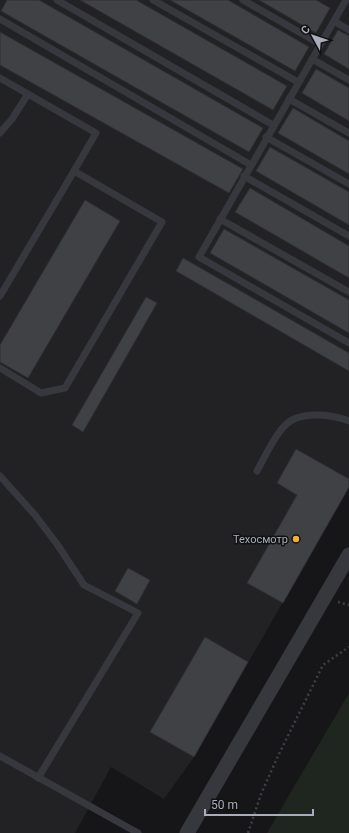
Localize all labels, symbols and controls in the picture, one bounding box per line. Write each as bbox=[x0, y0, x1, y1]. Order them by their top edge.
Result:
north arrow bbox=[293, 16, 333, 56]
text: С bbox=[298, 23, 313, 37]
place label: Техосмотр bbox=[233, 533, 288, 546]
marker: Техосмотр bbox=[291, 534, 301, 544]
scale bar bbox=[205, 791, 313, 817]
text: 50 m bbox=[211, 798, 238, 812]

